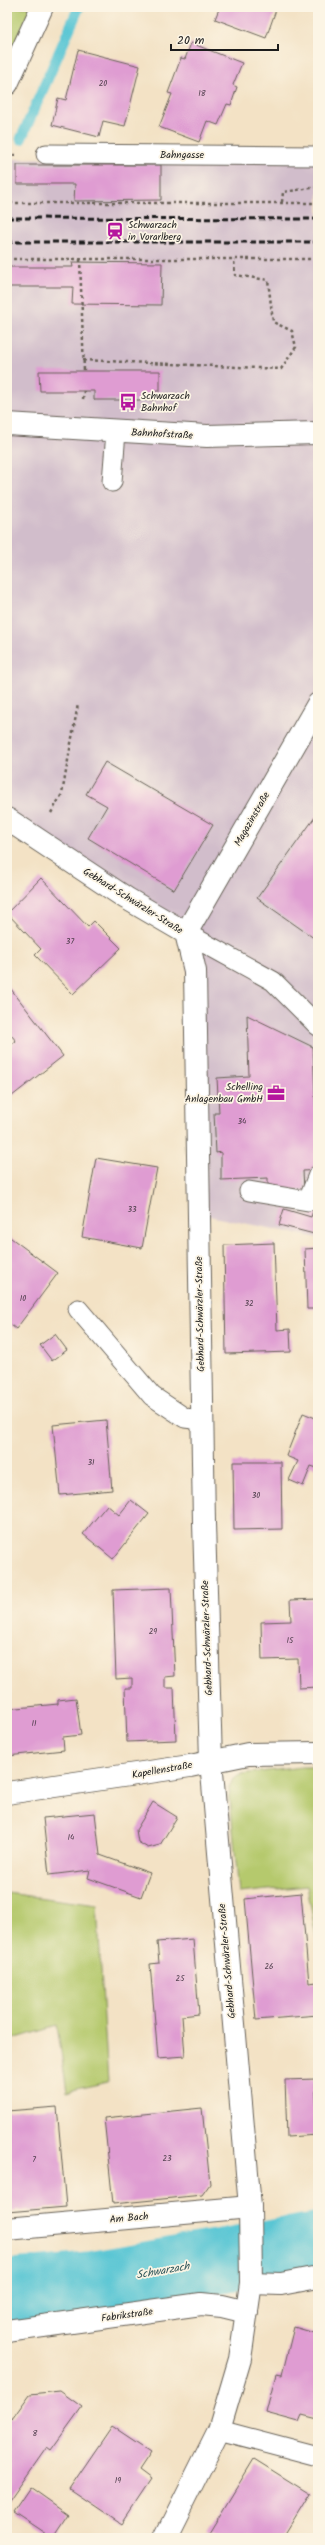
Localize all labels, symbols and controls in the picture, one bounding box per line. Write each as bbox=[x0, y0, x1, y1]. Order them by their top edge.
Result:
scale bar bbox=[171, 26, 278, 52]
text: 20 m bbox=[177, 31, 205, 50]
house number: 20 bbox=[99, 77, 107, 90]
house number: 18 bbox=[198, 87, 206, 100]
street label: Bahngasse bbox=[160, 147, 205, 163]
place label: Schwarzach in Vorarlberg bbox=[128, 217, 181, 245]
station icon: Schwarzach in Vorarlberg bbox=[105, 221, 125, 241]
place label: Schwarzach Bahnhof bbox=[141, 388, 190, 416]
bus stop icon: Schwarzach Bahnhof bbox=[118, 392, 138, 412]
street label: Bahnhofstraße bbox=[131, 424, 194, 444]
street label: Magazinstraße bbox=[230, 788, 274, 849]
street label: Gebhard-Schwärzler-Straße bbox=[80, 864, 187, 939]
house number: 37 bbox=[66, 935, 74, 948]
place label: Schelling Anlagenbau GmbH bbox=[185, 1079, 263, 1107]
office icon: Schelling Anlagenbau GmbH bbox=[266, 1083, 286, 1103]
house number: 34 bbox=[238, 1115, 247, 1128]
house number: 33 bbox=[127, 1203, 137, 1216]
street label: Gebhard-Schwärzler-Straße bbox=[191, 1256, 209, 1372]
house number: 10 bbox=[20, 1292, 26, 1305]
house number: 32 bbox=[244, 1297, 254, 1310]
house number: 31 bbox=[87, 1456, 95, 1469]
house number: 30 bbox=[252, 1489, 260, 1502]
street label: Gebhard-Schwärzler-Straße bbox=[197, 1580, 217, 1696]
house number: 29 bbox=[149, 1625, 157, 1638]
house number: 15 bbox=[287, 1634, 294, 1647]
house number: 11 bbox=[31, 1717, 37, 1730]
street label: Kapellenstraße bbox=[131, 1757, 194, 1783]
house number: 14 bbox=[68, 1831, 75, 1844]
street label: Gebhard-Schwärzler-Straße bbox=[214, 1902, 240, 2019]
house number: 26 bbox=[264, 1960, 274, 1973]
house number: 25 bbox=[176, 1972, 185, 1985]
house number: 23 bbox=[162, 2152, 172, 2165]
house number: 7 bbox=[32, 2153, 36, 2166]
street label: Am Bach bbox=[109, 2208, 149, 2228]
water label: Schwarzach bbox=[135, 2257, 192, 2285]
street label: Fabrikstraße bbox=[100, 2303, 154, 2327]
house number: 8 bbox=[33, 2427, 38, 2440]
house number: 19 bbox=[115, 2474, 121, 2487]

